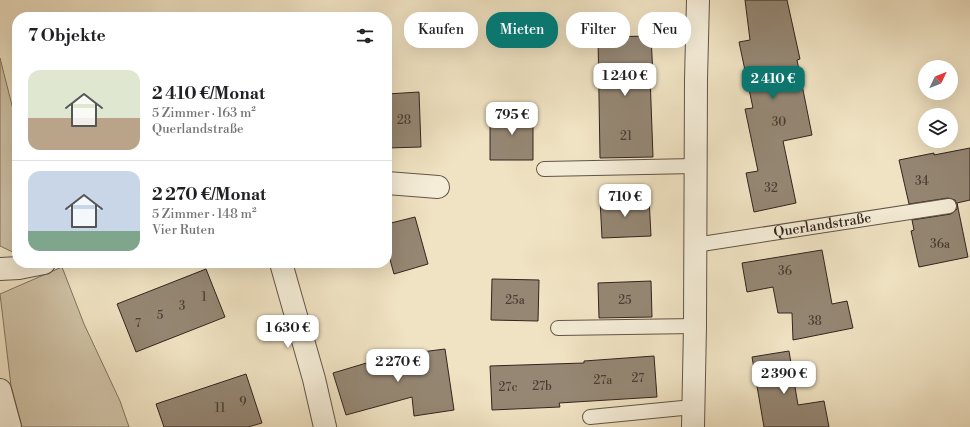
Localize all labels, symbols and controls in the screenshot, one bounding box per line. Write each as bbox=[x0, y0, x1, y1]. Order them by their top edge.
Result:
chip: Kaufen bbox=[404, 12, 478, 48]
chip: Mieten bbox=[486, 12, 558, 48]
chip: Filter bbox=[566, 12, 630, 48]
chip: Neu bbox=[638, 12, 691, 48]
text: 7 Objekte bbox=[28, 25, 106, 47]
icon: filters bbox=[354, 25, 376, 47]
north arrow bbox=[918, 60, 958, 100]
map controls bbox=[918, 60, 958, 148]
pin: 1 240 € bbox=[588, 63, 662, 97]
pin: 2 410 € bbox=[736, 66, 810, 100]
text: 1 240 € bbox=[602, 68, 648, 84]
text: 2 410 € bbox=[751, 71, 795, 87]
text: 2 410 €/Monat bbox=[152, 83, 265, 105]
icon: home bbox=[60, 86, 108, 134]
pin: 795 € bbox=[484, 102, 540, 136]
text: 5 Zimmer · 163 m² bbox=[152, 105, 256, 121]
text: 795 € bbox=[495, 107, 529, 123]
button: layers bbox=[918, 108, 958, 148]
house number: 28 bbox=[397, 113, 411, 128]
house number: 30 bbox=[772, 115, 786, 130]
text: Querlandstraße bbox=[152, 121, 244, 137]
house number: 21 bbox=[620, 129, 633, 144]
house number: 34 bbox=[915, 174, 929, 189]
house number: 32 bbox=[764, 181, 778, 196]
text: 2 270 €/Monat bbox=[152, 184, 266, 206]
pin: 710 € bbox=[597, 184, 653, 218]
icon: home bbox=[60, 187, 108, 235]
text: 710 € bbox=[608, 189, 642, 205]
text: 5 Zimmer · 148 m² bbox=[152, 206, 256, 222]
street label: Querlandstraße bbox=[772, 209, 873, 242]
text: Vier Ruten bbox=[152, 222, 215, 238]
house number: 36a bbox=[930, 237, 951, 252]
house number: 36 bbox=[778, 264, 792, 279]
house number: 1 bbox=[201, 290, 207, 305]
house number: 25a bbox=[505, 293, 526, 308]
house number: 25 bbox=[618, 293, 632, 308]
house number: 3 bbox=[179, 299, 186, 314]
house number: 5 bbox=[157, 308, 164, 323]
house number: 38 bbox=[808, 314, 822, 329]
pin: 1 630 € bbox=[251, 315, 325, 349]
house number: 7 bbox=[135, 316, 141, 331]
text: 1 630 € bbox=[266, 320, 310, 336]
pin: 2 270 € bbox=[361, 349, 435, 383]
text: 2 270 € bbox=[375, 354, 421, 370]
pin: 2 390 € bbox=[747, 361, 821, 395]
text: 2 390 € bbox=[761, 366, 807, 382]
house number: 27 bbox=[632, 371, 644, 386]
house number: 27a bbox=[594, 373, 613, 388]
house number: 27b bbox=[532, 379, 552, 394]
house number: 27c bbox=[499, 380, 517, 395]
house number: 9 bbox=[239, 395, 247, 410]
house number: 11 bbox=[215, 401, 226, 416]

